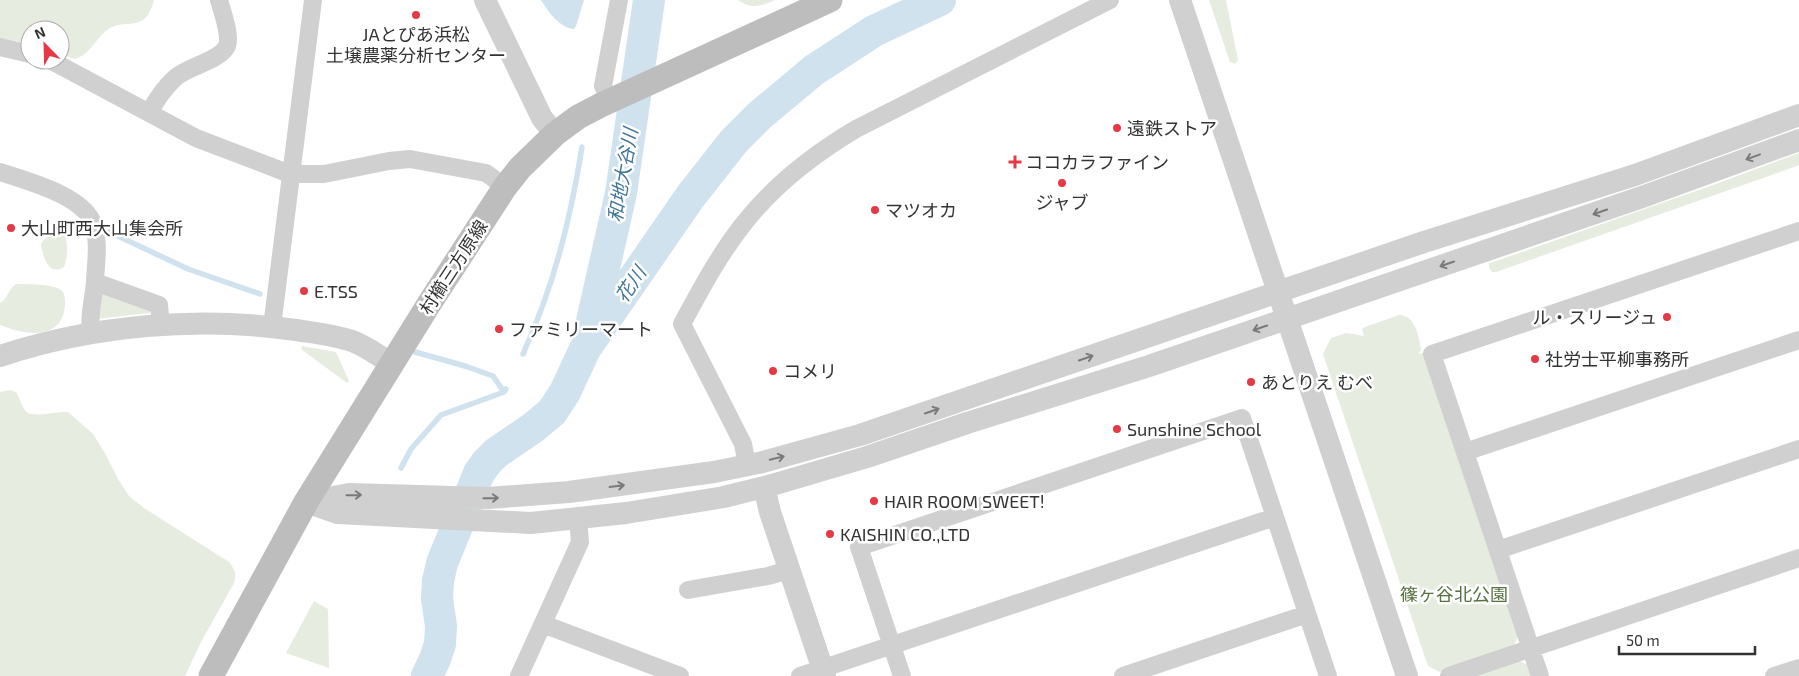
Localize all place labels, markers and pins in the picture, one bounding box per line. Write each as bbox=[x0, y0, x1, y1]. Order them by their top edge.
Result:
marker: JAとぴあ浜松 土壌農薬分析センター bbox=[410, 9, 422, 21]
place label: JAとぴあ浜松 土壌農薬分析センター bbox=[326, 23, 506, 66]
place label: 遠鉄ストア bbox=[1127, 117, 1217, 139]
marker: 遠鉄ストア bbox=[1111, 122, 1123, 134]
place label: ココカラファイン bbox=[1025, 151, 1169, 173]
marker: ココカラファイン bbox=[1009, 156, 1021, 168]
marker: ジャブ bbox=[1056, 177, 1068, 189]
place label: ジャブ bbox=[1035, 191, 1089, 213]
place label: マツオカ bbox=[885, 199, 957, 221]
marker: マツオカ bbox=[869, 204, 881, 216]
place label: 大山町西大山集会所 bbox=[21, 217, 183, 239]
marker: 大山町西大山集会所 bbox=[5, 222, 17, 234]
place label: E.TSS bbox=[314, 280, 358, 302]
marker: E.TSS bbox=[298, 285, 310, 297]
place label: ル・スリージュ bbox=[1533, 306, 1657, 328]
marker: ル・スリージュ bbox=[1661, 311, 1673, 323]
place label: ファミリーマート bbox=[509, 318, 653, 340]
marker: ファミリーマート bbox=[493, 323, 505, 335]
place label: 社労士平柳事務所 bbox=[1545, 348, 1689, 370]
marker: 社労士平柳事務所 bbox=[1529, 353, 1541, 365]
place label: コメリ bbox=[783, 360, 837, 382]
marker: コメリ bbox=[767, 365, 779, 377]
place label: あとりえ むべ bbox=[1261, 371, 1373, 393]
marker: あとりえ むべ bbox=[1245, 376, 1257, 388]
place label: Sunshine School bbox=[1127, 418, 1262, 440]
marker: Sunshine School bbox=[1111, 423, 1123, 435]
place label: HAIR ROOM SWEET! bbox=[884, 490, 1045, 512]
marker: HAIR ROOM SWEET! bbox=[868, 495, 880, 507]
place label: KAISHIN CO.,LTD bbox=[840, 523, 970, 545]
marker: KAISHIN CO.,LTD bbox=[824, 528, 836, 540]

